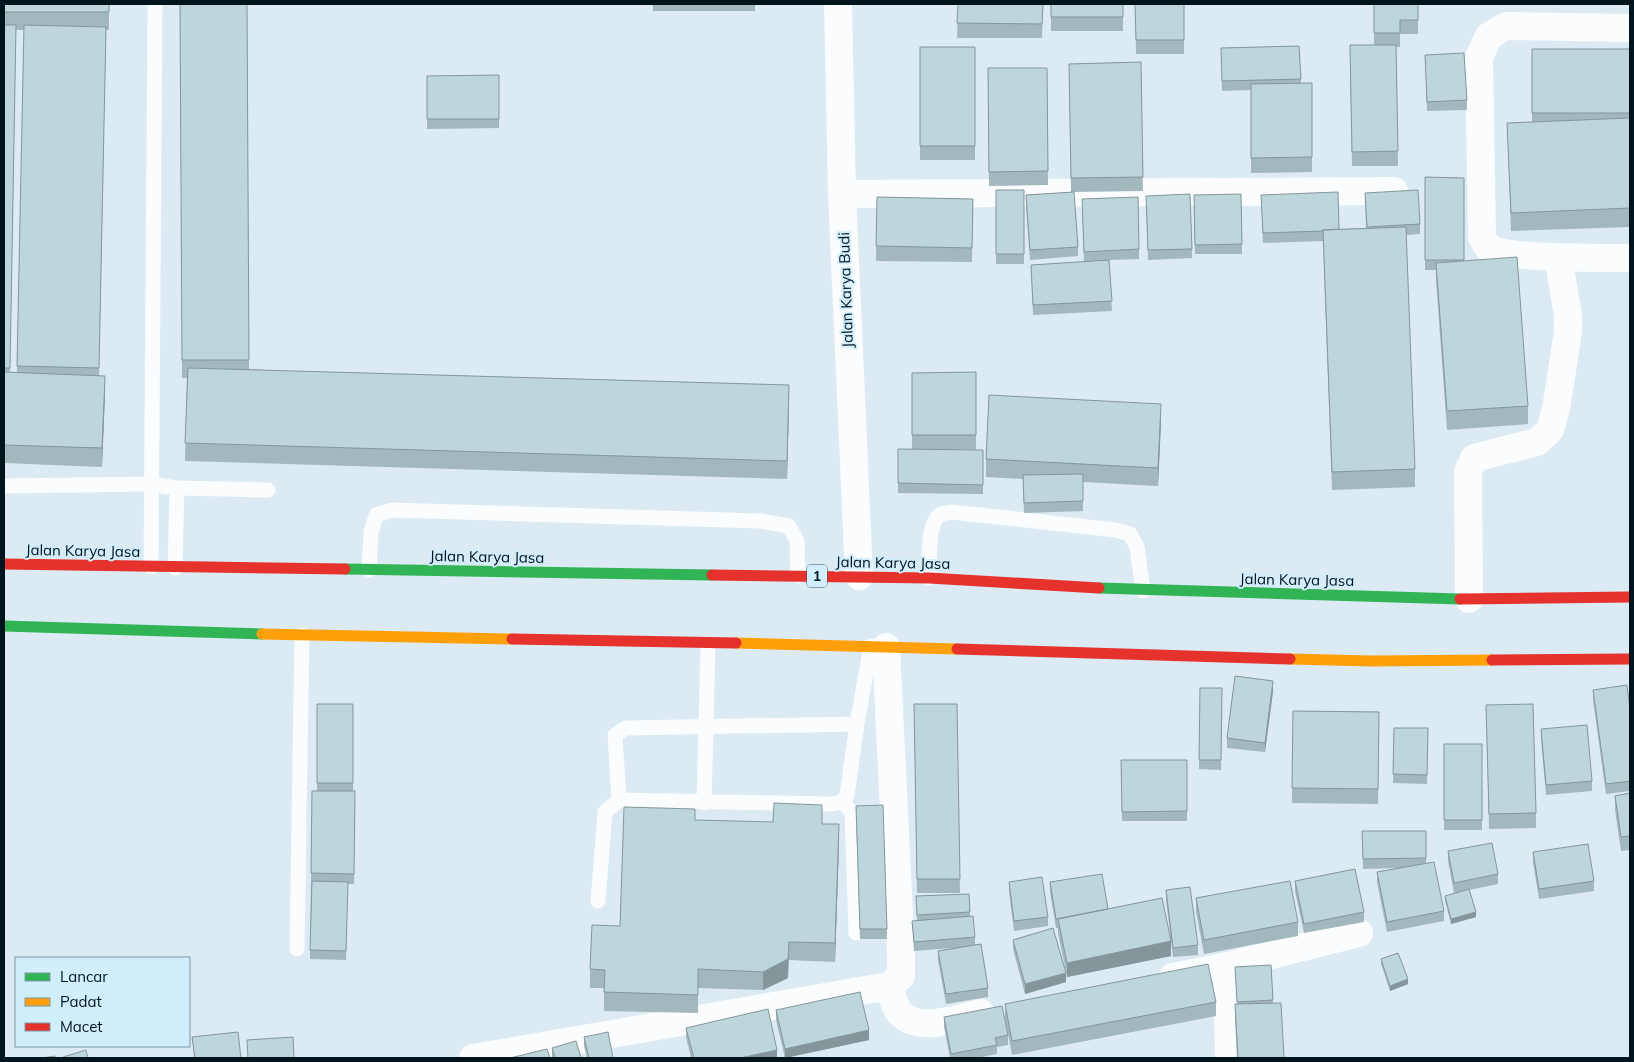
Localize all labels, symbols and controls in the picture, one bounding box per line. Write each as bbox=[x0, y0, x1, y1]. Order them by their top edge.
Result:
street label: Jalan Karya Budi bbox=[834, 232, 857, 348]
street label: Jalan Karya Jasa bbox=[25, 540, 141, 561]
street label: Jalan Karya Jasa bbox=[429, 546, 545, 567]
street label: Jalan Karya Jasa bbox=[835, 552, 951, 573]
road number: 1 bbox=[807, 564, 827, 588]
street label: Jalan Karya Jasa bbox=[1239, 569, 1355, 590]
legend bbox=[15, 957, 190, 1047]
text: Lancar bbox=[60, 967, 108, 986]
text: Padat bbox=[60, 992, 102, 1011]
text: Macet bbox=[60, 1017, 103, 1036]

